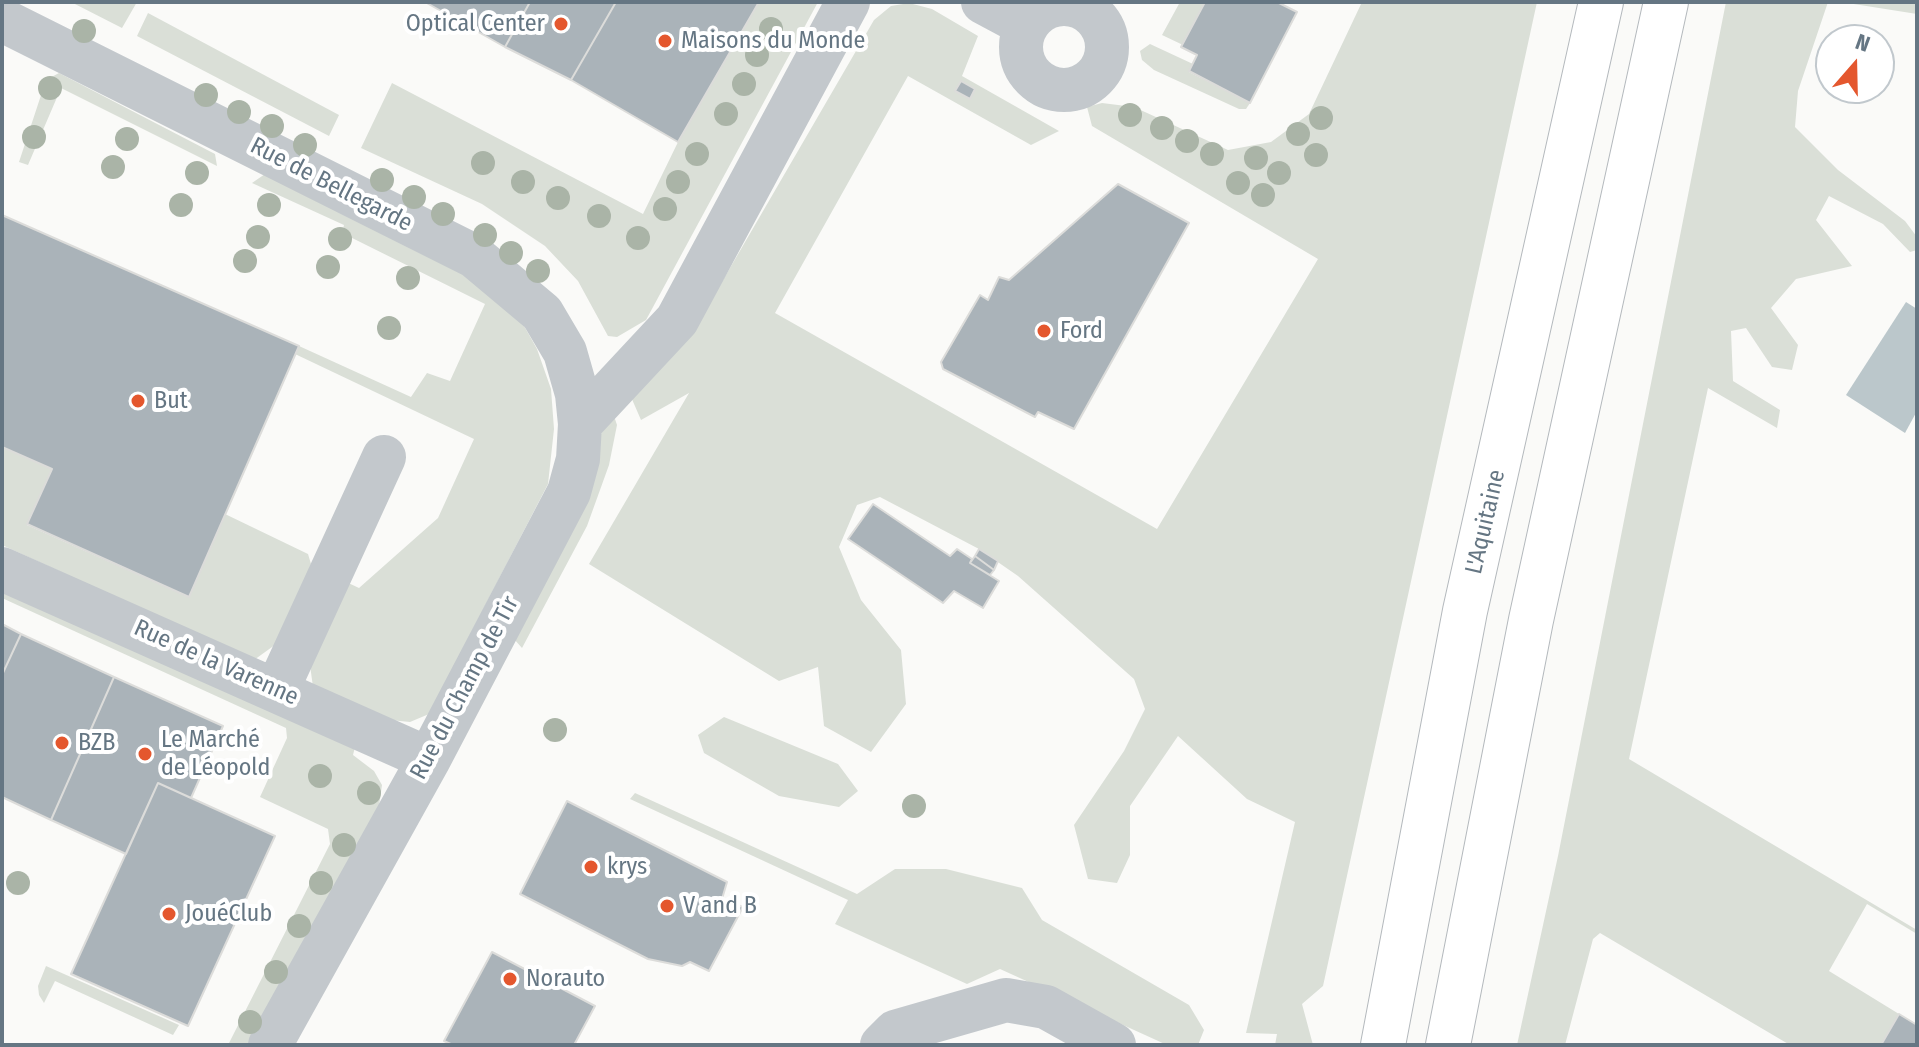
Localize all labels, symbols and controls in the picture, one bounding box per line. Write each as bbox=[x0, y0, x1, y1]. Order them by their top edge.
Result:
place label: Optical Center bbox=[406, 10, 545, 38]
marker: Optical Center bbox=[552, 15, 570, 33]
north arrow bbox=[1815, 24, 1895, 104]
place label: Maisons du Monde bbox=[681, 27, 865, 55]
text: N bbox=[1852, 28, 1874, 58]
marker: Maisons du Monde bbox=[656, 32, 674, 50]
street label: Rue de Bellegarde bbox=[245, 132, 417, 238]
place label: Ford bbox=[1060, 317, 1103, 345]
marker: Ford bbox=[1035, 322, 1053, 340]
place label: But bbox=[154, 387, 188, 415]
marker: But bbox=[129, 392, 147, 410]
street label: L'Aquitaine bbox=[1460, 467, 1512, 577]
street label: Rue du Champ de Tir bbox=[405, 591, 525, 785]
street label: Rue de la Varenne bbox=[129, 614, 303, 712]
place label: Le Marché de Léopold bbox=[161, 726, 270, 782]
place label: BZB bbox=[78, 729, 115, 757]
marker: BZB bbox=[53, 734, 71, 752]
marker: Le Marché de Léopold bbox=[136, 745, 154, 763]
place label: krys bbox=[607, 853, 647, 881]
marker: krys bbox=[582, 858, 600, 876]
place label: V and B bbox=[683, 892, 757, 920]
marker: V and B bbox=[658, 897, 676, 915]
place label: JouéClub bbox=[185, 900, 272, 928]
marker: JouéClub bbox=[160, 905, 178, 923]
place label: Norauto bbox=[526, 965, 605, 993]
marker: Norauto bbox=[501, 970, 519, 988]

